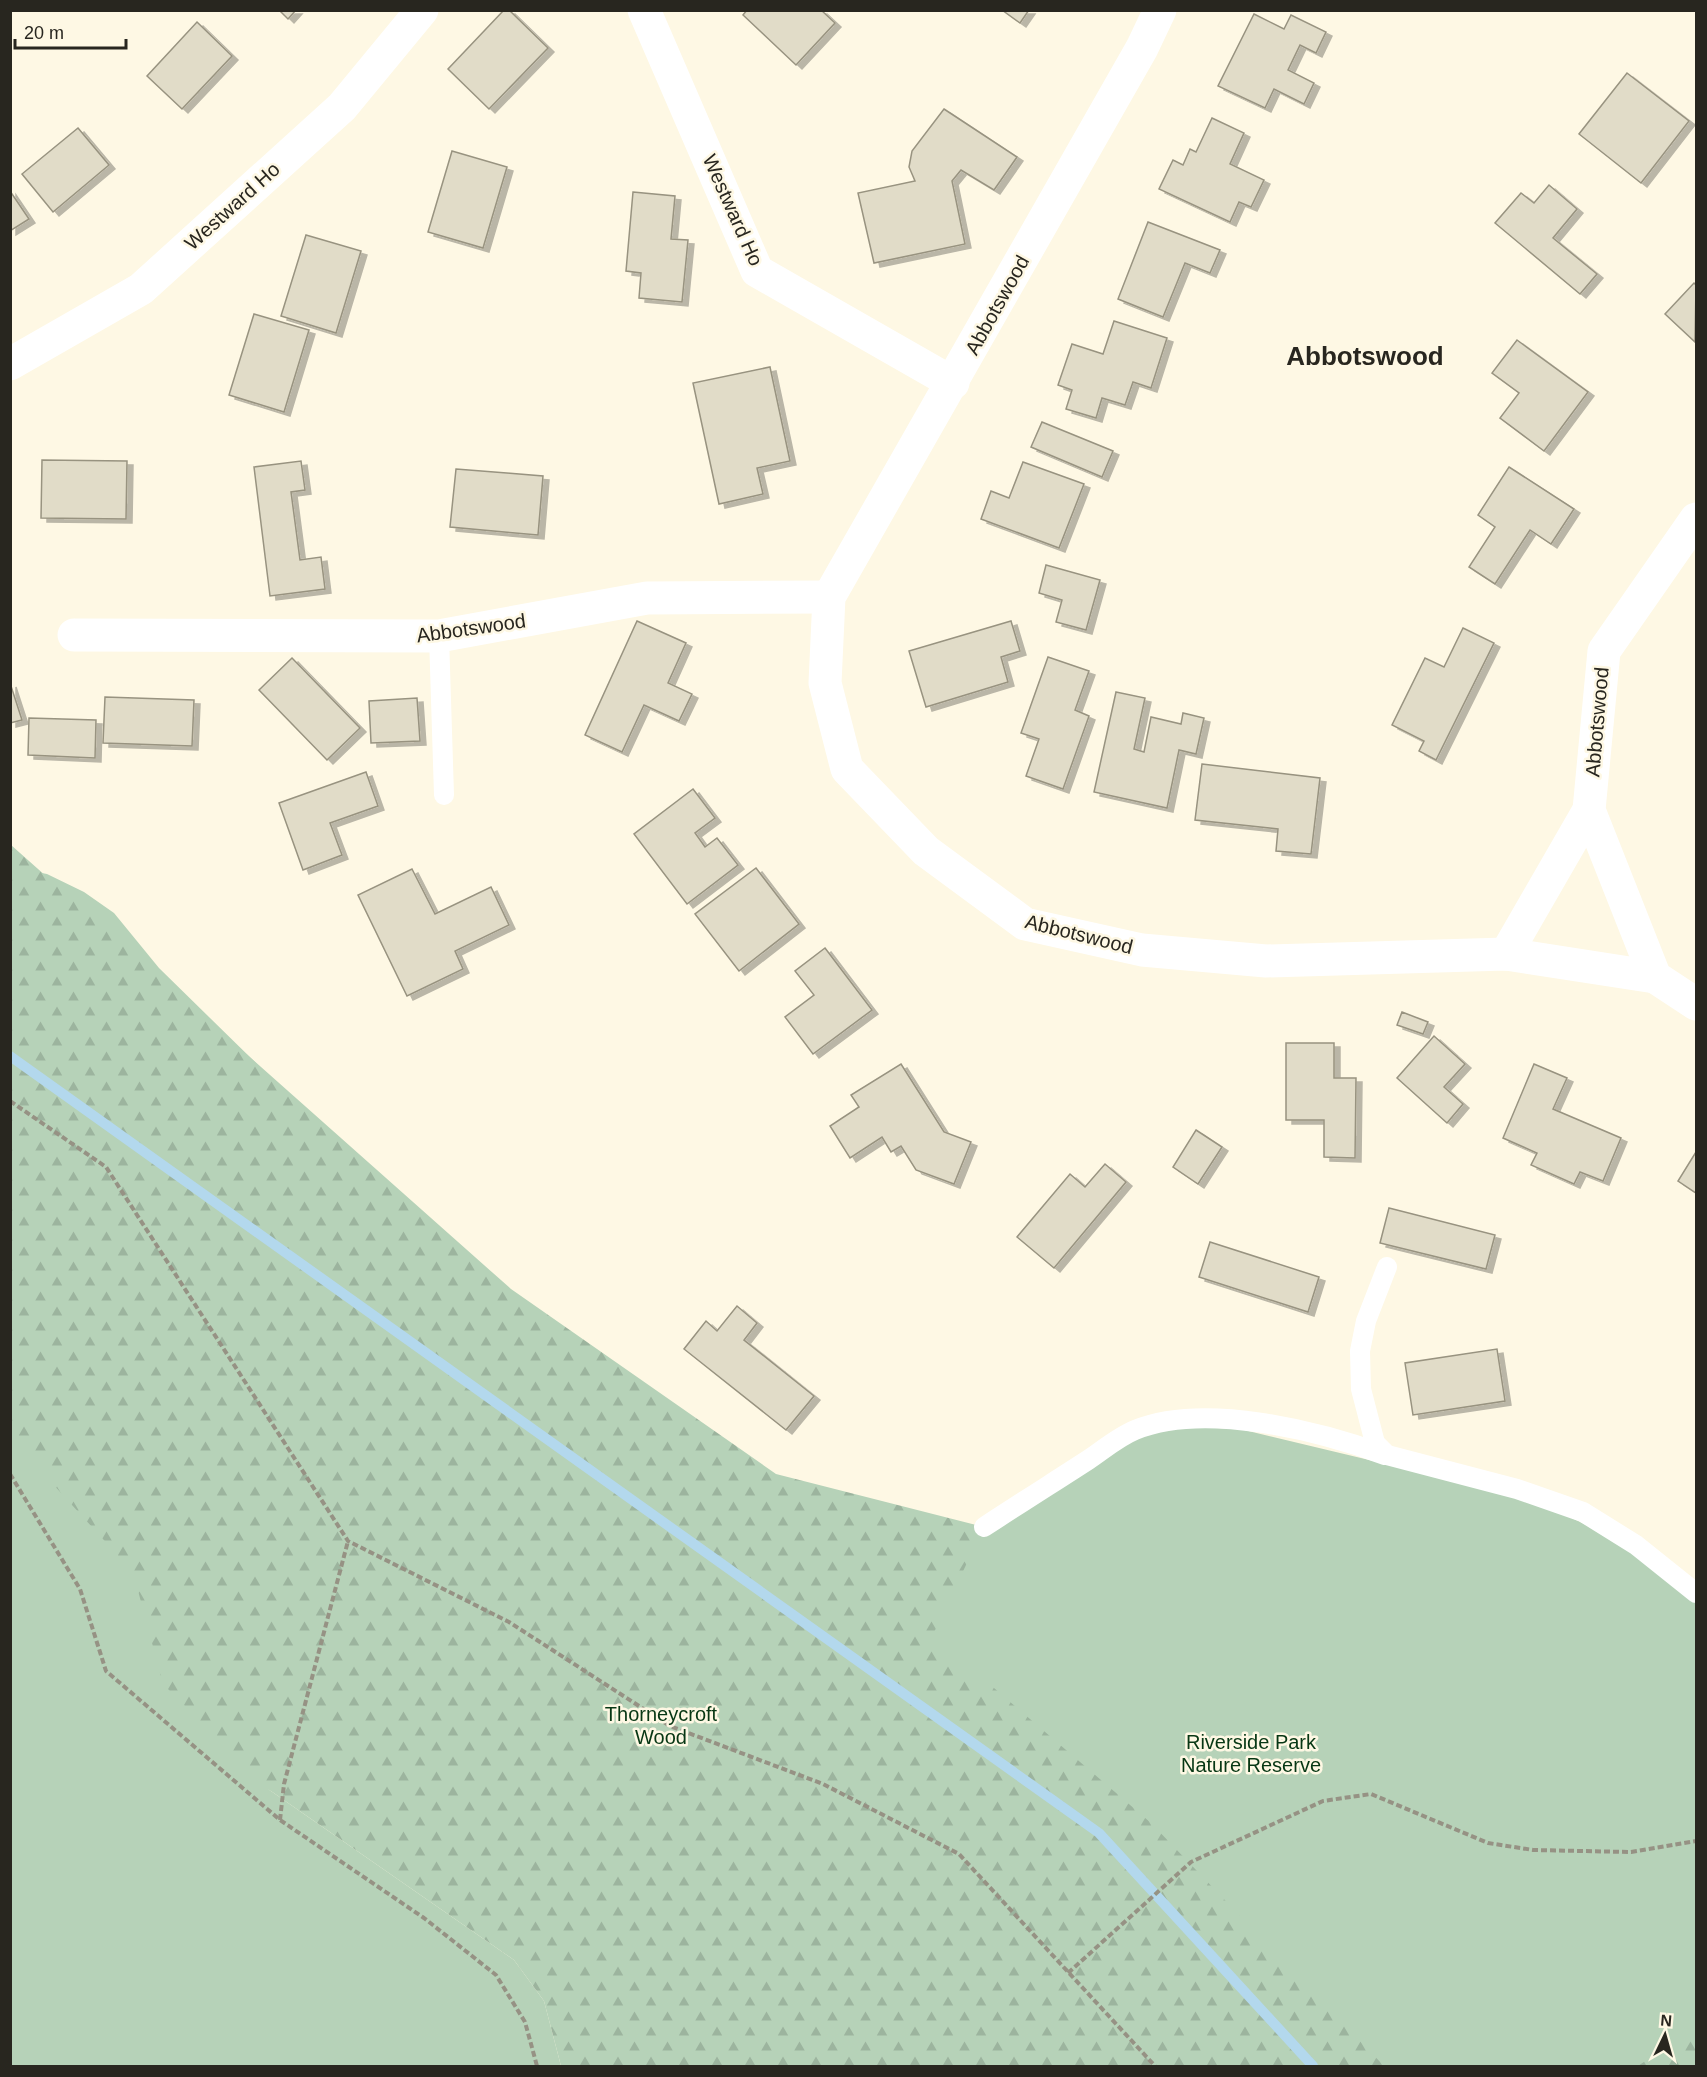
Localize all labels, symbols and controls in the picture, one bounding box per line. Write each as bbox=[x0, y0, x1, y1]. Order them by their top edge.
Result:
scale bar bbox=[15, 12, 126, 50]
text: 20 m bbox=[24, 23, 64, 43]
street label: Westward Ho bbox=[699, 151, 767, 269]
street label: Westward Ho bbox=[180, 158, 284, 254]
street label: Abbotswood bbox=[961, 252, 1033, 358]
district label: Abbotswood bbox=[1286, 341, 1444, 371]
street label: Abbotswood bbox=[415, 609, 527, 647]
street label: Abbotswood bbox=[1581, 666, 1613, 778]
street label: Abbotswood bbox=[1023, 910, 1135, 958]
park label: Thorneycroft Wood bbox=[605, 1703, 718, 1748]
park label: Riverside Park Nature Reserve bbox=[1181, 1731, 1321, 1776]
north arrow bbox=[1635, 2005, 1695, 2065]
text: N bbox=[1660, 2012, 1673, 2030]

